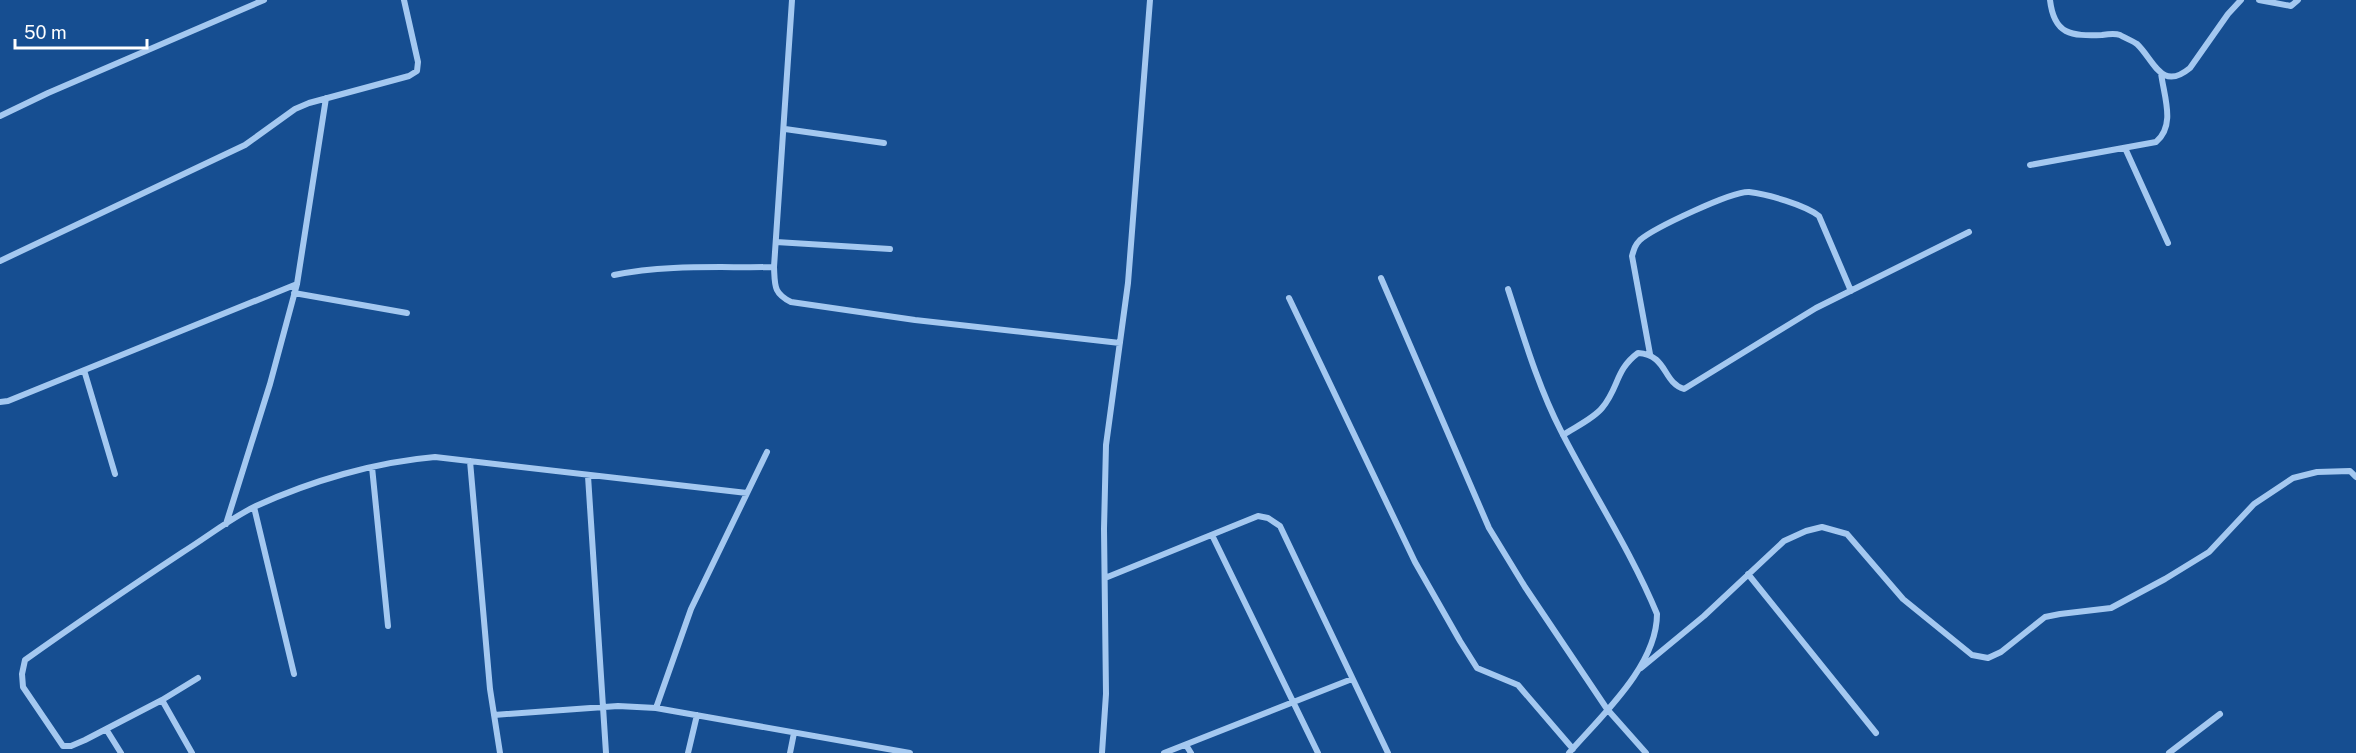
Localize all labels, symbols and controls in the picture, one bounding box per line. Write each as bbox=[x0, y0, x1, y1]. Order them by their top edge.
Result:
scale bar bbox=[15, 12, 147, 50]
text: 50 m bbox=[24, 22, 67, 43]

